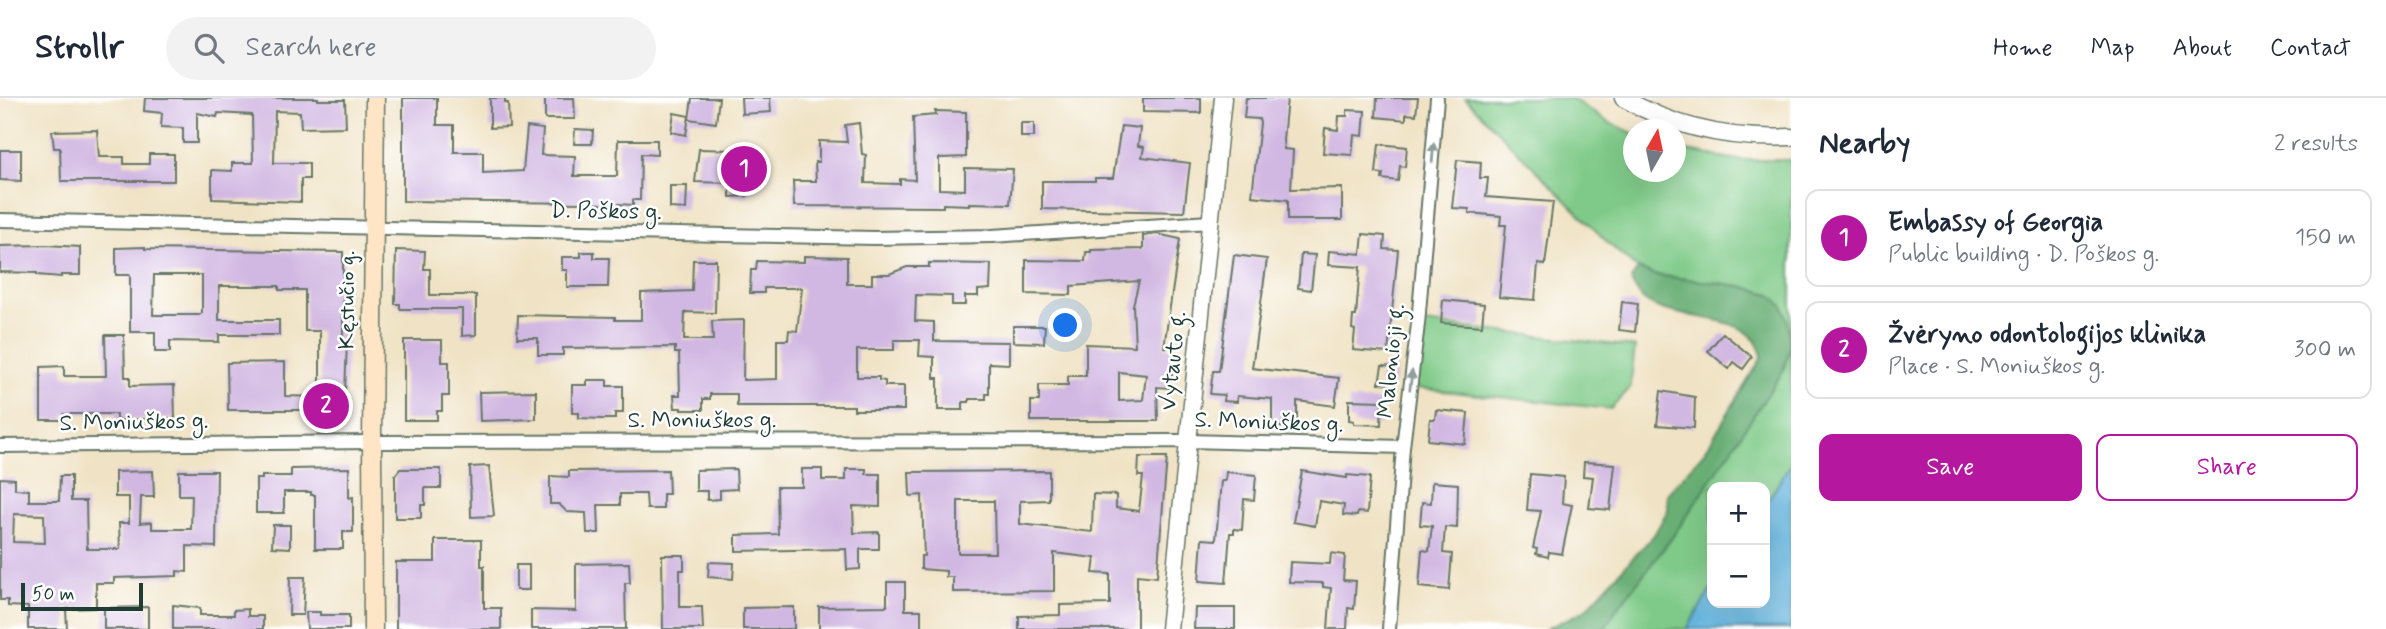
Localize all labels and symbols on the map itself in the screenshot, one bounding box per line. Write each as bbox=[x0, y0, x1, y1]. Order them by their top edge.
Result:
north arrow bbox=[1623, 119, 1686, 182]
one-way arrow bbox=[1428, 142, 1439, 164]
pin: 1 bbox=[721, 143, 767, 195]
street label: D. Poškos g. bbox=[550, 196, 662, 230]
street label: Kęstučio g. bbox=[333, 251, 363, 349]
street label: Malonioji g. bbox=[1371, 302, 1415, 420]
your location bbox=[1048, 308, 1082, 342]
street label: Vytauto g. bbox=[1154, 310, 1196, 412]
one-way arrow bbox=[1406, 368, 1417, 390]
pin: 2 bbox=[303, 380, 349, 432]
street label: S. Moniuškos g. bbox=[1194, 405, 1344, 443]
street label: S. Moniuškos g. bbox=[627, 406, 777, 438]
street label: S. Moniuškos g. bbox=[59, 407, 209, 441]
scale bar bbox=[21, 580, 144, 612]

